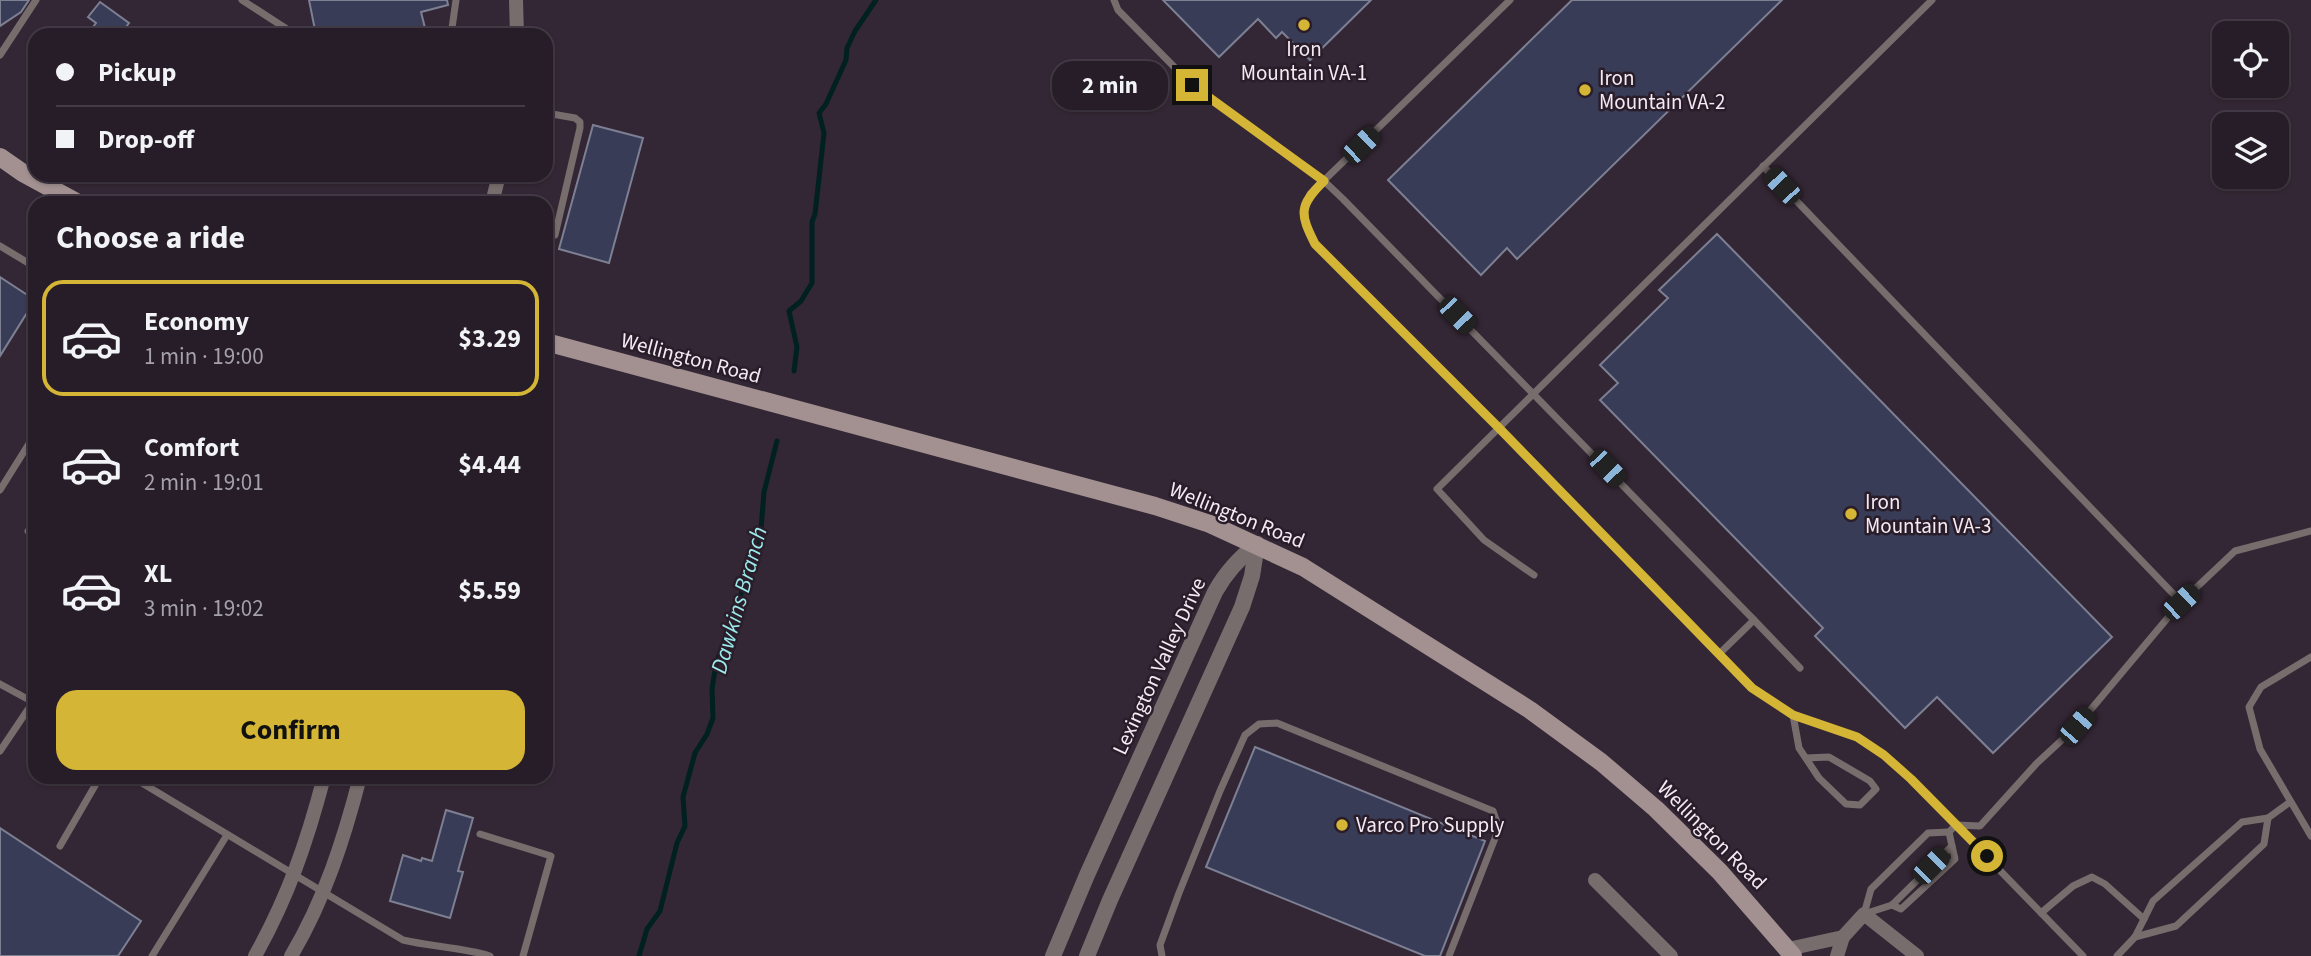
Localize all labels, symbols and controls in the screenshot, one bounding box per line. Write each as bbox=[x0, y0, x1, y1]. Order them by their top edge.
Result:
marker: Iron Mountain VA-1 bbox=[1296, 17, 1312, 33]
map controls bbox=[2212, 21, 2289, 189]
button: locate bbox=[2212, 21, 2289, 98]
place label: Iron Mountain VA-1 bbox=[1241, 34, 1367, 88]
text: Pickup bbox=[98, 54, 176, 91]
callout: 2 min bbox=[1052, 60, 1168, 110]
place label: Iron Mountain VA-2 bbox=[1599, 63, 1726, 117]
text: 2 min bbox=[1082, 69, 1138, 102]
route end bbox=[1176, 69, 1208, 101]
marker: Iron Mountain VA-2 bbox=[1577, 82, 1593, 98]
button: layers bbox=[2212, 112, 2289, 189]
text: Drop-off bbox=[98, 121, 194, 158]
car bbox=[1339, 123, 1384, 167]
car bbox=[1760, 163, 1805, 209]
text: Choose a ride bbox=[56, 215, 245, 261]
car bbox=[1435, 293, 1480, 337]
text: Economy bbox=[144, 303, 249, 340]
icon: car bbox=[60, 307, 123, 370]
text: $3.29 bbox=[458, 320, 521, 357]
street label: Wellington Road bbox=[618, 325, 764, 391]
text: 1 min · 19:00 bbox=[144, 340, 264, 373]
text: Comfort bbox=[144, 429, 239, 466]
icon: car bbox=[60, 433, 123, 496]
text: $4.44 bbox=[458, 446, 521, 483]
car bbox=[1585, 446, 1630, 490]
text: 2 min · 19:01 bbox=[144, 466, 264, 499]
street label: Wellington Road bbox=[1165, 474, 1309, 556]
place label: Iron Mountain VA-3 bbox=[1865, 487, 1992, 541]
marker: Iron Mountain VA-3 bbox=[1843, 506, 1859, 522]
water label: Dawkins Branch bbox=[702, 523, 776, 677]
text: XL bbox=[144, 555, 172, 592]
icon: car bbox=[60, 559, 123, 622]
text: $5.59 bbox=[458, 572, 521, 609]
street label: Lexington Valley Drive bbox=[1105, 572, 1213, 760]
car bbox=[2159, 580, 2204, 624]
text: 3 min · 19:02 bbox=[144, 592, 264, 625]
button: Confirm bbox=[56, 690, 525, 770]
car bbox=[2056, 703, 2099, 749]
street label: Wellington Road bbox=[1651, 774, 1773, 896]
place label: Varco Pro Supply bbox=[1356, 810, 1505, 840]
marker: Varco Pro Supply bbox=[1334, 817, 1350, 833]
route start bbox=[1971, 840, 2003, 872]
car bbox=[1909, 844, 1954, 888]

